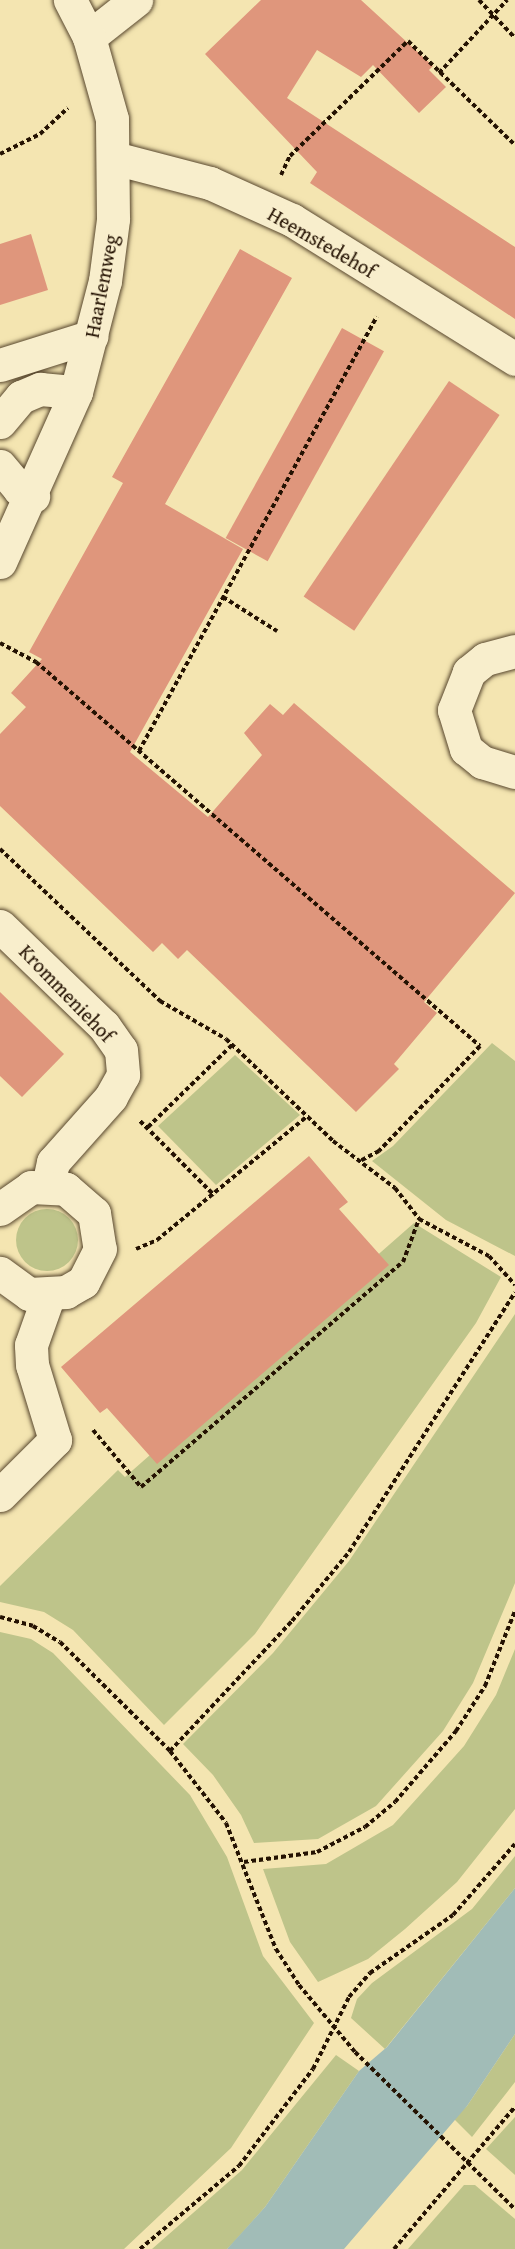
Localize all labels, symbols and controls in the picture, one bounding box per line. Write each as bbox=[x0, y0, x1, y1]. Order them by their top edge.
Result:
street label: Heemstedehof bbox=[264, 201, 380, 283]
street label: Haarlemweg bbox=[79, 232, 123, 340]
street label: Krommeniehof bbox=[15, 939, 119, 1047]

